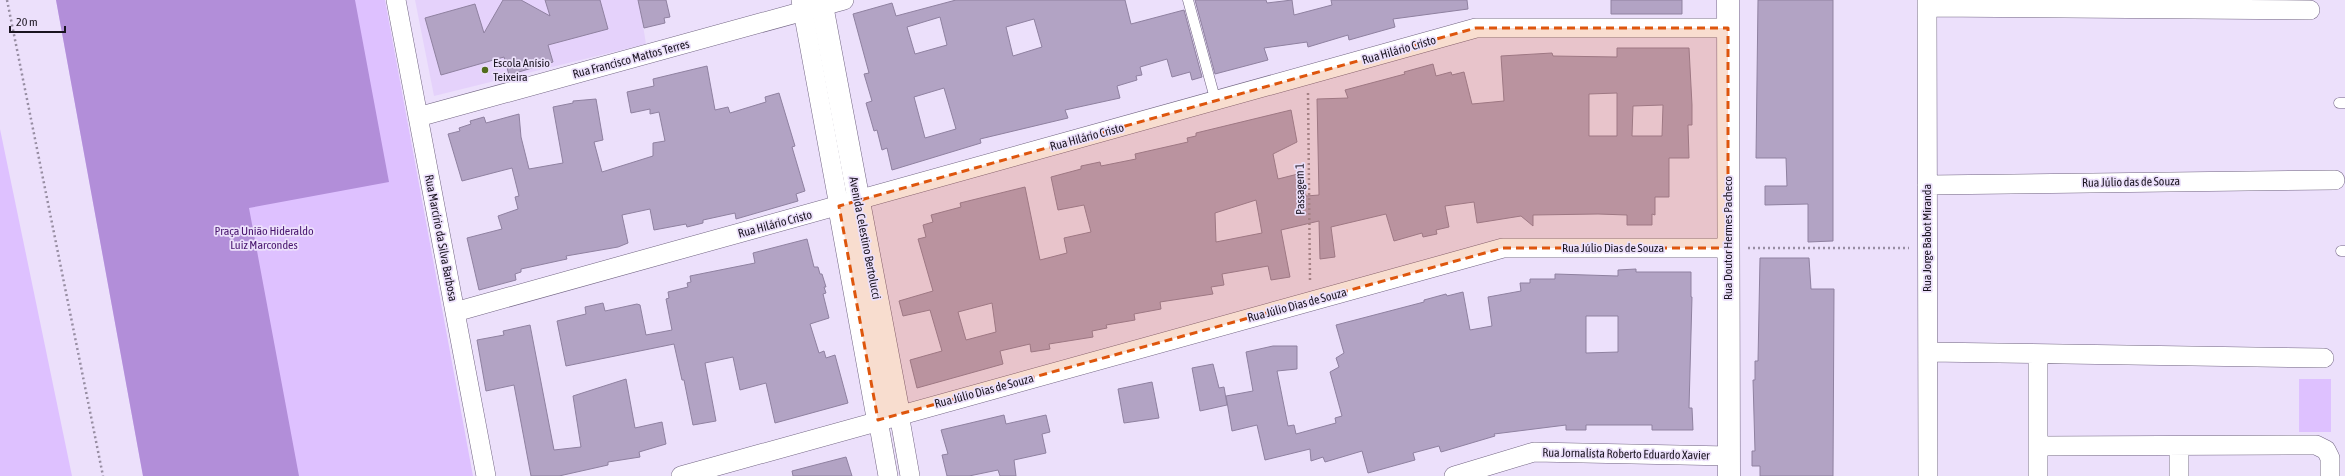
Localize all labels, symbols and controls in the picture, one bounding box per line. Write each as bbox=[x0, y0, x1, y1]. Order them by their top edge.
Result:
scale bar bbox=[10, 8, 65, 34]
text: 20 m bbox=[16, 15, 38, 29]
street label: Rua Hilário Cristo bbox=[1361, 33, 1438, 67]
street label: Rua Francisco Mattos Terres bbox=[571, 37, 691, 81]
place label: Escola Anísio Teixeira bbox=[493, 56, 550, 84]
marker: Escola Anísio Teixeira bbox=[480, 65, 490, 75]
street label: Rua Hilário Cristo bbox=[1048, 120, 1126, 154]
street label: Passagem 1 bbox=[1293, 163, 1307, 215]
street label: Rua Marcírio da Silva Barbosa bbox=[422, 173, 460, 303]
street label: Rua Júlio das de Souza bbox=[2082, 174, 2180, 190]
street label: Avenida Celestino Bertolucci bbox=[846, 175, 884, 301]
street label: Rua Doutor Hermes Pacheco bbox=[1721, 176, 1735, 300]
street label: Rua Jorge Babot Miranda bbox=[1920, 184, 1934, 292]
street label: Rua Hilário Cristo bbox=[736, 207, 814, 241]
park label: Praça União Hideraldo Luiz Marcondes bbox=[214, 224, 314, 252]
street label: Rua Júlio Dias de Souza bbox=[1562, 241, 1664, 255]
street label: Rua Júlio Dias de Souza bbox=[1246, 285, 1348, 325]
street label: Rua Júlio Dias de Souza bbox=[933, 371, 1035, 411]
street label: Rua Jornalista Roberto Eduardo Xavier bbox=[1542, 446, 1710, 462]

